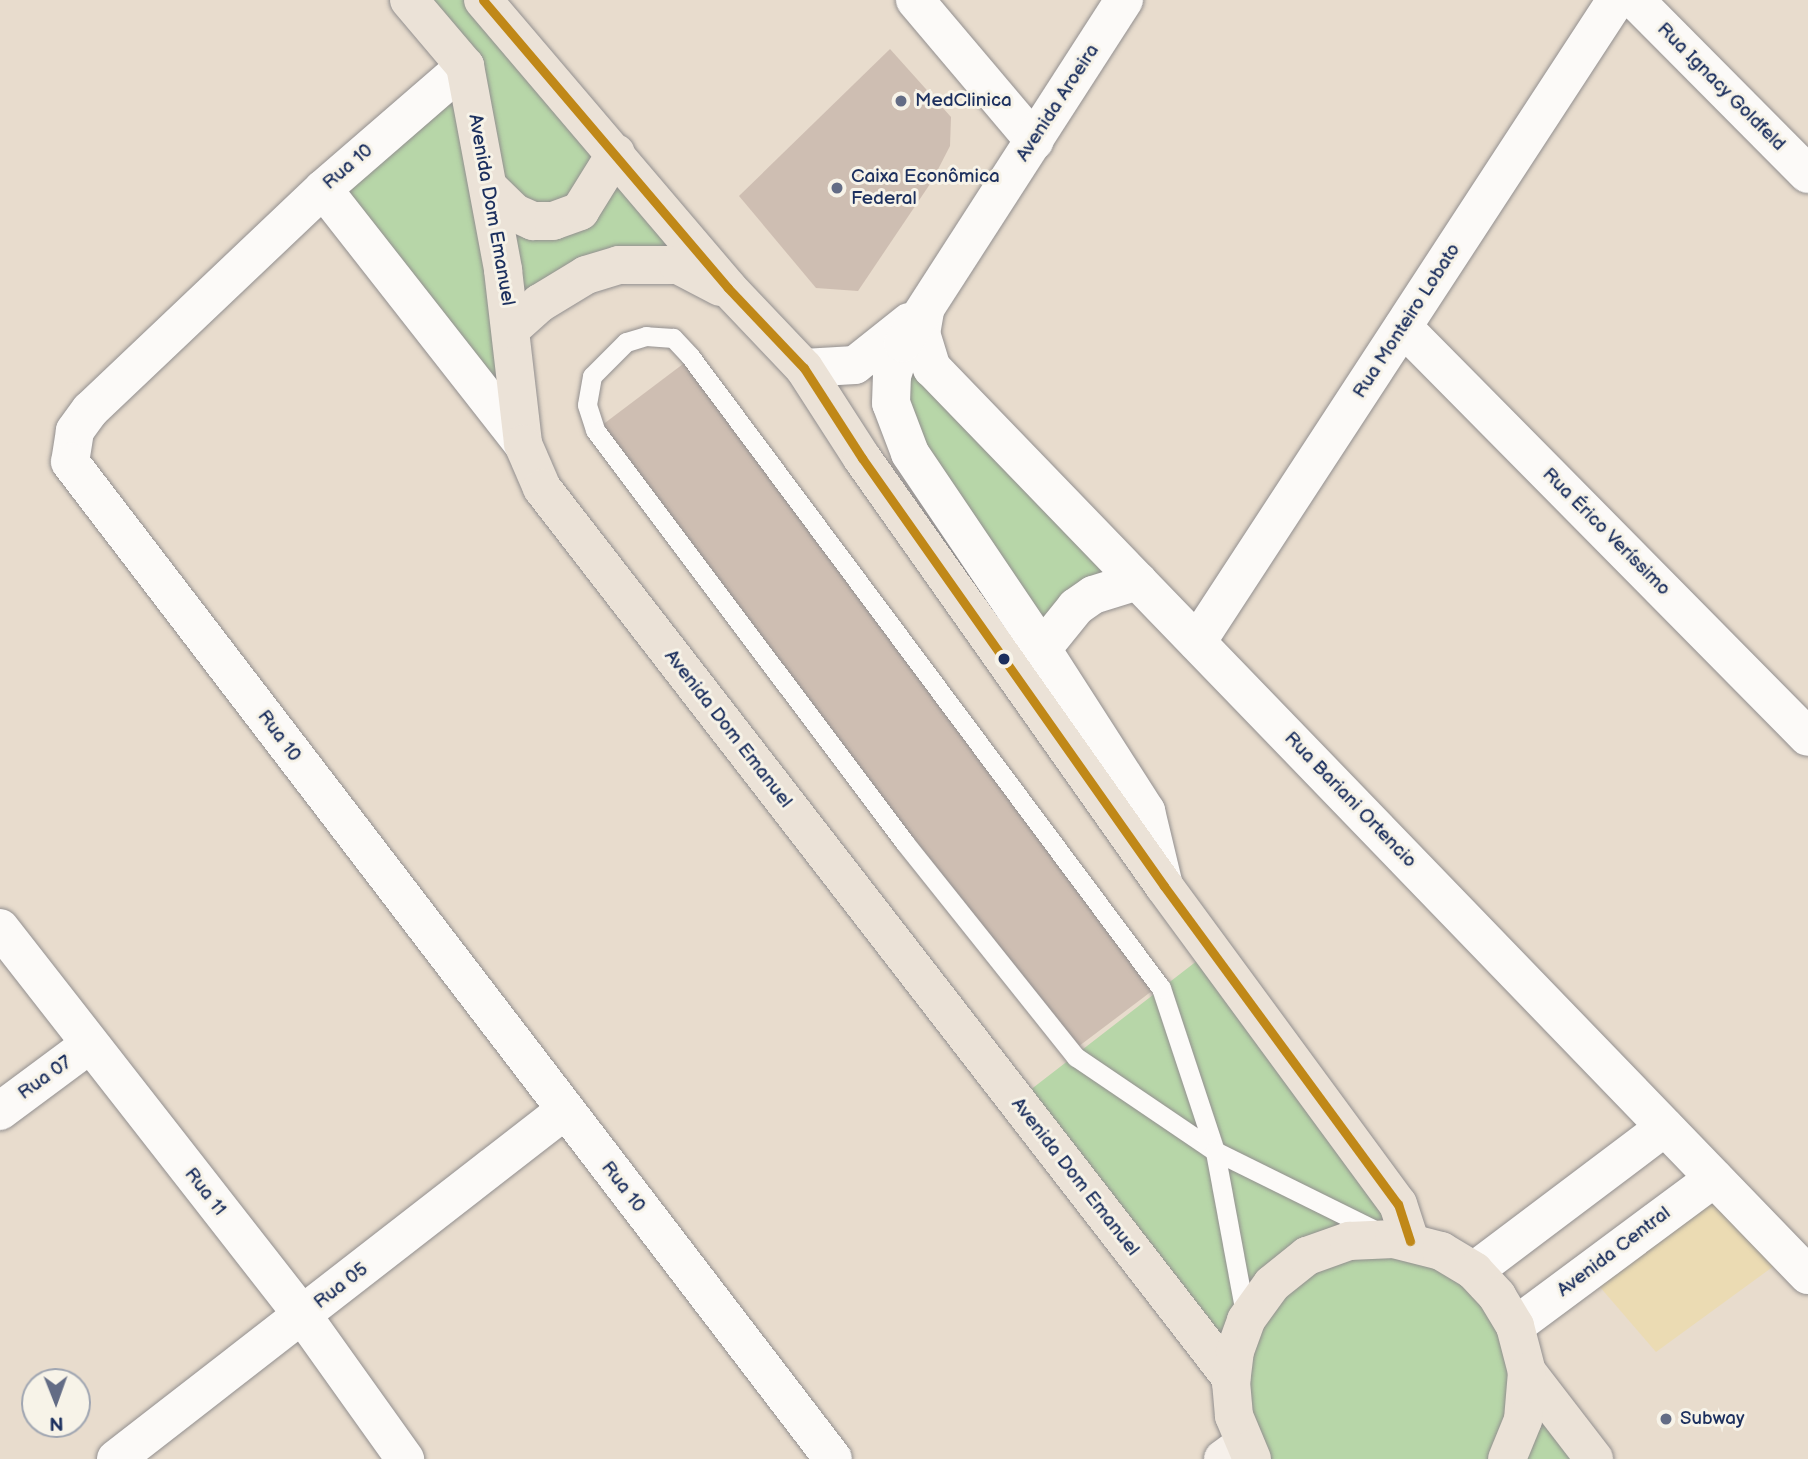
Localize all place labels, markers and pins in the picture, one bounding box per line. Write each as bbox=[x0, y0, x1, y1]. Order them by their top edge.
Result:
place label: MedClinica bbox=[915, 90, 1012, 112]
marker: MedClinica bbox=[893, 93, 909, 109]
place label: Caixa Econômica Federal bbox=[851, 166, 1000, 210]
marker: Caixa Econômica Federal bbox=[829, 180, 845, 196]
unlabelled marker bbox=[997, 652, 1011, 666]
place label: Subway bbox=[1680, 1408, 1745, 1430]
marker: Subway bbox=[1658, 1411, 1674, 1427]

